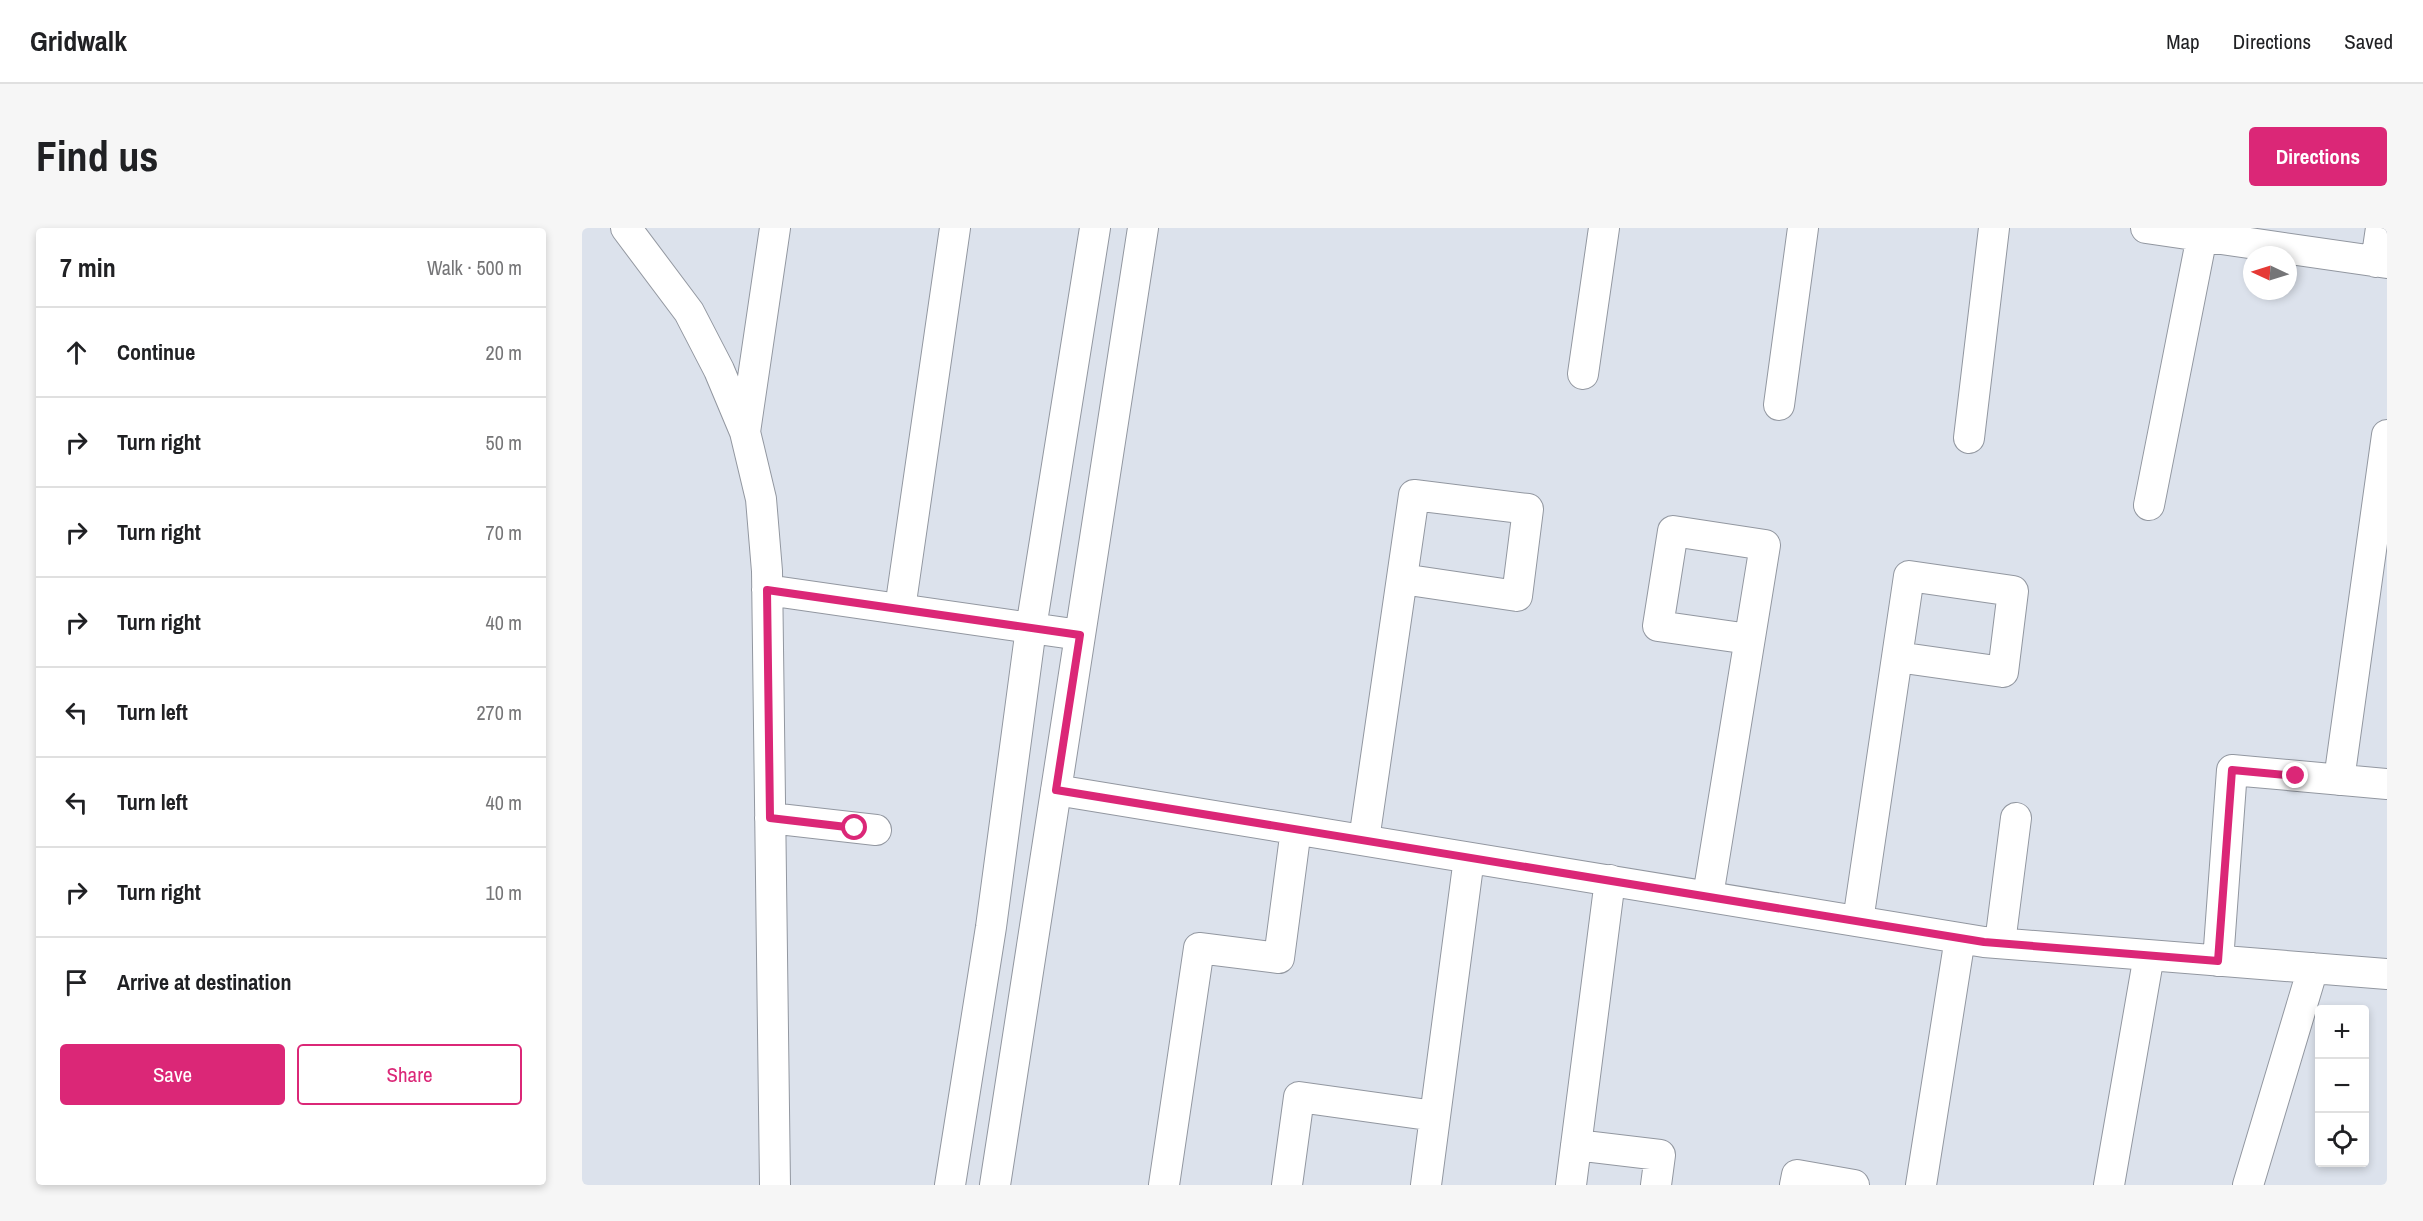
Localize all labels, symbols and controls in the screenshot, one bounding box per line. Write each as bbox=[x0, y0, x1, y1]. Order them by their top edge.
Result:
text: Gridwalk bbox=[30, 22, 127, 60]
text: Map bbox=[2166, 27, 2200, 56]
text: Directions bbox=[2233, 27, 2311, 56]
text: Saved bbox=[2344, 27, 2393, 56]
button: Directions bbox=[2249, 127, 2387, 186]
text: Find us bbox=[36, 128, 158, 184]
north arrow bbox=[2243, 246, 2297, 300]
text: 7 min bbox=[60, 250, 116, 285]
text: Walk · 500 m bbox=[427, 254, 522, 281]
icon: ahead bbox=[60, 336, 93, 369]
text: Continue bbox=[117, 337, 195, 367]
text: 20 m bbox=[486, 339, 522, 366]
icon: right bbox=[60, 426, 93, 459]
text: Turn right bbox=[117, 427, 201, 457]
text: 50 m bbox=[486, 429, 522, 456]
icon: right bbox=[60, 516, 93, 549]
text: Turn right bbox=[117, 517, 201, 547]
text: 70 m bbox=[486, 519, 522, 546]
icon: right bbox=[60, 606, 93, 639]
text: Turn right bbox=[117, 607, 201, 637]
text: 40 m bbox=[486, 609, 522, 636]
icon: left bbox=[60, 696, 93, 729]
text: Turn left bbox=[117, 697, 188, 727]
text: 270 m bbox=[476, 699, 522, 726]
route end bbox=[2282, 762, 2308, 788]
icon: left bbox=[60, 786, 93, 819]
text: Turn left bbox=[117, 787, 188, 817]
text: 40 m bbox=[486, 789, 522, 816]
route start bbox=[841, 814, 867, 840]
icon: right bbox=[60, 876, 93, 909]
text: Turn right bbox=[117, 877, 201, 907]
text: 10 m bbox=[486, 879, 522, 906]
icon: arrive bbox=[60, 966, 93, 999]
text: Arrive at destination bbox=[117, 967, 291, 997]
map controls bbox=[2315, 1005, 2369, 1167]
button: + bbox=[2315, 1005, 2369, 1059]
button: Save bbox=[60, 1044, 285, 1105]
button: Share bbox=[297, 1044, 522, 1105]
button: − bbox=[2315, 1059, 2369, 1113]
button: locate bbox=[2315, 1113, 2369, 1167]

